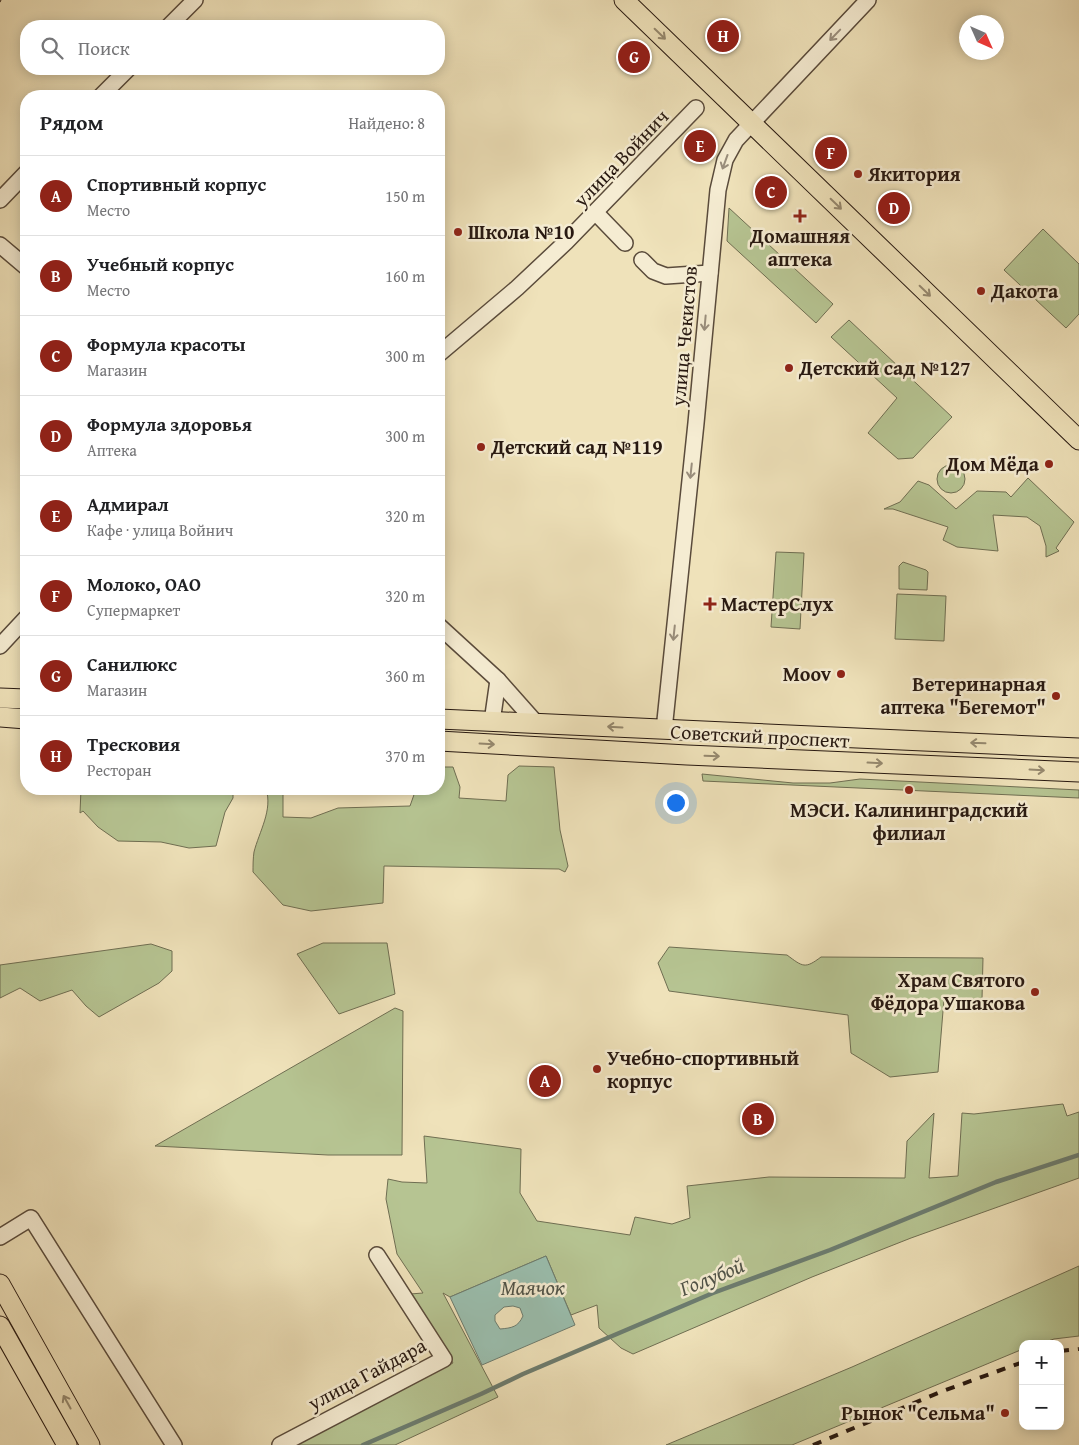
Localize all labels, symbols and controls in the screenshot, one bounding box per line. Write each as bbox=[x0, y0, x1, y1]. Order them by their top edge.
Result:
north arrow bbox=[959, 15, 1004, 60]
pin: H bbox=[707, 17, 739, 55]
search box bbox=[20, 20, 445, 75]
one-way arrow bbox=[653, 28, 666, 40]
one-way arrow bbox=[829, 29, 841, 42]
icon: search bbox=[38, 34, 66, 62]
text: Поиск bbox=[78, 34, 130, 62]
pin: G bbox=[618, 38, 650, 76]
street label: улица Войнич bbox=[566, 102, 675, 214]
text: Рядом bbox=[40, 107, 103, 138]
text: Найдено: 8 bbox=[348, 111, 425, 135]
pin: E bbox=[684, 127, 716, 165]
pin: F bbox=[815, 134, 847, 172]
one-way arrow bbox=[720, 154, 729, 169]
place label: Якитория bbox=[867, 159, 961, 188]
marker: Якитория bbox=[852, 168, 864, 180]
text: Спортивный корпус bbox=[87, 170, 266, 198]
pin: C bbox=[755, 173, 787, 211]
text: A bbox=[51, 184, 61, 208]
text: 150 m bbox=[385, 184, 425, 208]
pin: D bbox=[878, 189, 910, 227]
text: Место bbox=[87, 198, 130, 222]
one-way arrow bbox=[830, 198, 843, 210]
marker: Домашняя аптека bbox=[794, 210, 806, 222]
place label: Школа №10 bbox=[468, 217, 574, 246]
place label: Домашняя аптека bbox=[749, 221, 850, 273]
marker: Школа №10 bbox=[452, 226, 464, 238]
text: Учебный корпус bbox=[87, 250, 234, 278]
text: B bbox=[51, 264, 61, 288]
text: 160 m bbox=[385, 264, 425, 288]
street label: улица Чекистов bbox=[663, 265, 704, 408]
place label: Дакота bbox=[990, 276, 1059, 305]
text: Место bbox=[87, 278, 130, 302]
one-way arrow bbox=[919, 284, 931, 296]
marker: Дакота bbox=[975, 285, 987, 297]
one-way arrow bbox=[700, 314, 710, 330]
text: Формула красоты bbox=[87, 330, 246, 358]
text: C bbox=[51, 344, 61, 368]
text: 300 m bbox=[385, 344, 425, 368]
place label: Детский сад №127 bbox=[798, 353, 971, 382]
text: Магазин bbox=[87, 358, 147, 382]
marker: Детский сад №127 bbox=[783, 362, 795, 374]
text: Формула здоровья bbox=[87, 410, 252, 438]
text: D bbox=[51, 424, 61, 448]
text: 300 m bbox=[385, 424, 425, 448]
place label: Детский сад №119 bbox=[490, 432, 663, 461]
text: Аптека bbox=[87, 438, 137, 462]
marker: Детский сад №119 bbox=[475, 441, 487, 453]
place label: Дом Мёда bbox=[945, 449, 1040, 478]
marker: Дом Мёда bbox=[1043, 458, 1055, 470]
one-way arrow bbox=[686, 463, 695, 479]
text: Адмирал bbox=[87, 490, 169, 518]
text: E bbox=[52, 504, 60, 528]
text: 320 m bbox=[385, 504, 425, 528]
text: Кафе · улица Войнич bbox=[87, 518, 233, 542]
text: Молоко, ОАО bbox=[87, 570, 201, 598]
text: F bbox=[52, 584, 60, 608]
text: 320 m bbox=[385, 584, 425, 608]
place label: МастерСлух bbox=[721, 589, 834, 618]
marker: МастерСлух bbox=[703, 597, 717, 611]
text: Супермаркет bbox=[87, 598, 180, 622]
one-way arrow bbox=[669, 625, 679, 641]
text: Санилюкс bbox=[87, 650, 177, 678]
place label: Moov bbox=[783, 659, 832, 688]
text: G bbox=[51, 664, 61, 688]
text: 360 m bbox=[385, 664, 425, 688]
marker: Moov bbox=[835, 668, 847, 680]
place label: Ветеринарная аптека "Бегемот" bbox=[880, 669, 1046, 721]
text: Магазин bbox=[87, 678, 147, 702]
marker: Ветеринарная аптека "Бегемот" bbox=[1050, 690, 1062, 702]
street label: Советский проспект bbox=[670, 716, 851, 755]
one-way arrow bbox=[608, 723, 624, 732]
text: Тресковия bbox=[87, 730, 180, 758]
one-way arrow bbox=[970, 738, 986, 747]
one-way arrow bbox=[479, 740, 495, 749]
text: H bbox=[50, 744, 62, 768]
text: 370 m bbox=[385, 744, 425, 768]
one-way arrow bbox=[704, 752, 720, 761]
text: Ресторан bbox=[87, 758, 152, 782]
one-way arrow bbox=[866, 759, 882, 768]
one-way arrow bbox=[1029, 766, 1045, 775]
marker: МЭСИ. Калининградский филиал bbox=[903, 784, 915, 796]
your location bbox=[663, 790, 689, 816]
place label: МЭСИ. Калининградский филиал bbox=[790, 795, 1028, 847]
place label: Храм Святого Фёдора Ушакова bbox=[871, 965, 1026, 1017]
marker: Храм Святого Фёдора Ушакова bbox=[1029, 986, 1041, 998]
place label: Учебно-спортивный корпус bbox=[607, 1043, 800, 1095]
pin: A bbox=[529, 1062, 561, 1100]
marker: Учебно-спортивный корпус bbox=[591, 1063, 603, 1075]
pin: B bbox=[742, 1100, 774, 1138]
water label: Голубой bbox=[674, 1249, 749, 1304]
water label: Маячок bbox=[501, 1272, 565, 1303]
street label: улица Гайдара bbox=[302, 1330, 431, 1417]
map controls bbox=[1019, 1340, 1064, 1430]
button: + bbox=[1019, 1340, 1064, 1385]
button: − bbox=[1019, 1385, 1064, 1430]
one-way arrow bbox=[62, 1395, 71, 1410]
place label: Рынок "Сельма" bbox=[841, 1398, 995, 1427]
marker: Рынок "Сельма" bbox=[999, 1407, 1011, 1419]

